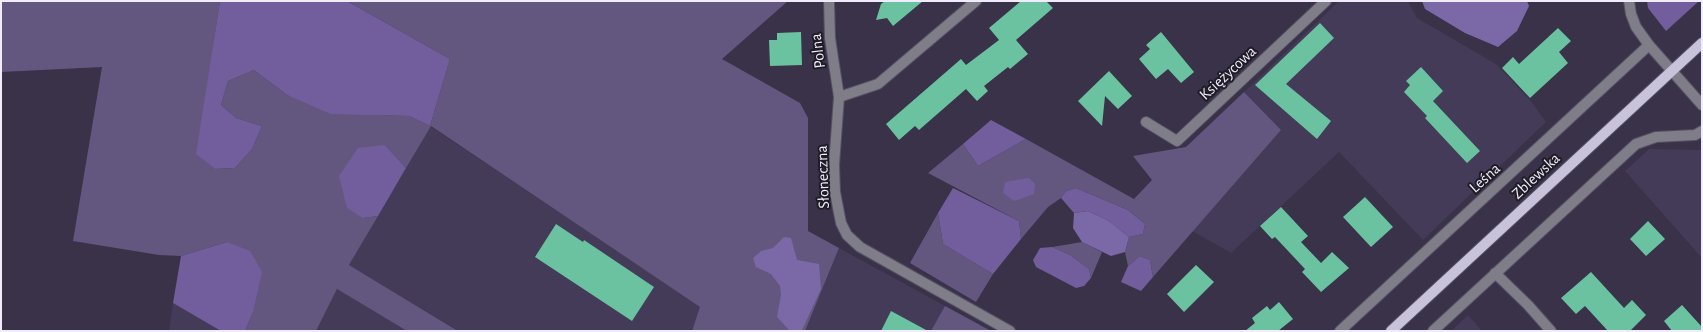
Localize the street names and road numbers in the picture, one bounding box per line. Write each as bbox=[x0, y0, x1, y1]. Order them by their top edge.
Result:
street label: Polna bbox=[806, 32, 830, 70]
street label: Księżycowa bbox=[1196, 42, 1260, 104]
street label: Słoneczna bbox=[812, 145, 834, 209]
street label: Zblewska bbox=[1508, 149, 1564, 203]
street label: Leśna bbox=[1465, 159, 1505, 197]

